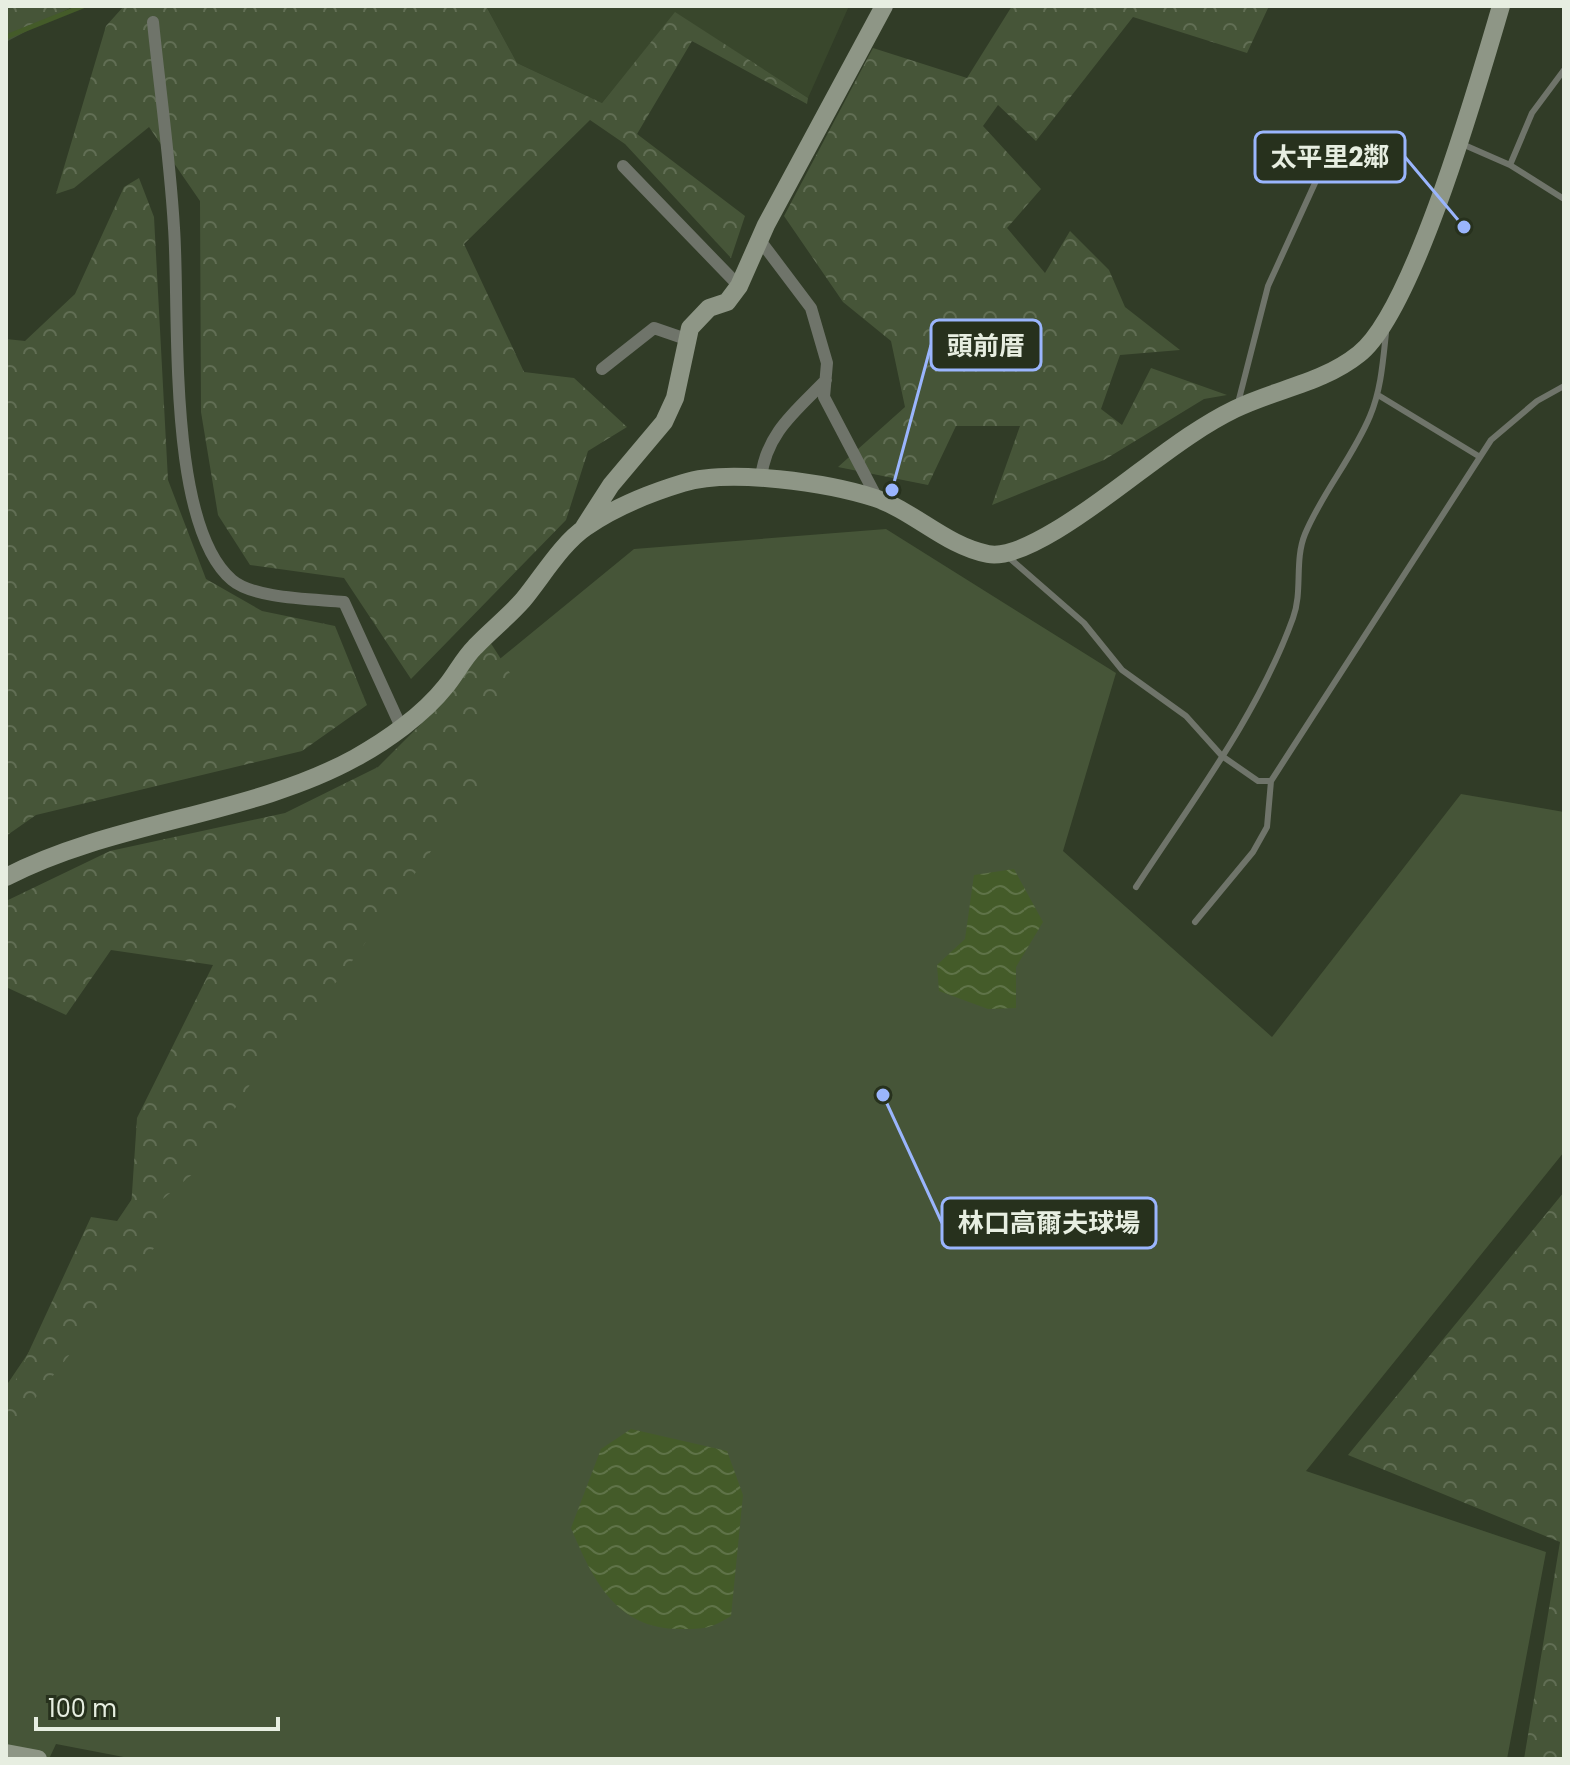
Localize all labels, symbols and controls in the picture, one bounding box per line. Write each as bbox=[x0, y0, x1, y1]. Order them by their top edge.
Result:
callout: 太平里2鄰 bbox=[1255, 132, 1405, 182]
text: 太平里2鄰 bbox=[1271, 139, 1389, 175]
callout: 頭前厝 bbox=[931, 320, 1041, 370]
text: 頭前厝 bbox=[947, 328, 1025, 364]
callout: 林口高爾夫球場 bbox=[942, 1198, 1156, 1248]
text: 林口高爾夫球場 bbox=[958, 1205, 1140, 1241]
scale bar bbox=[36, 1681, 278, 1731]
text: 100 m bbox=[48, 1692, 117, 1725]

